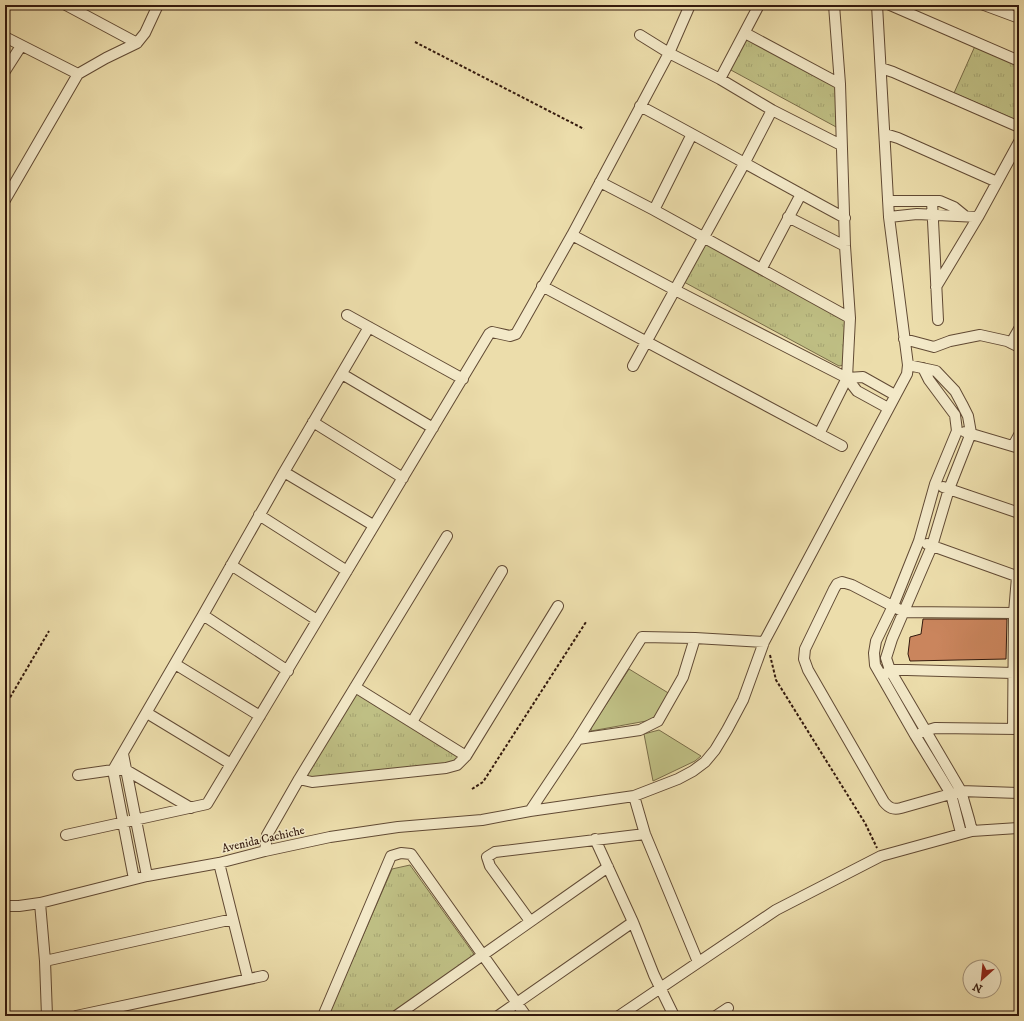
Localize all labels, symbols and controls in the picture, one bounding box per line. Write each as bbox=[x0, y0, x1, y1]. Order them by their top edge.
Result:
street label: Avenida Cachiche bbox=[220, 823, 306, 856]
north arrow bbox=[962, 959, 1002, 999]
text: N bbox=[971, 979, 985, 995]

